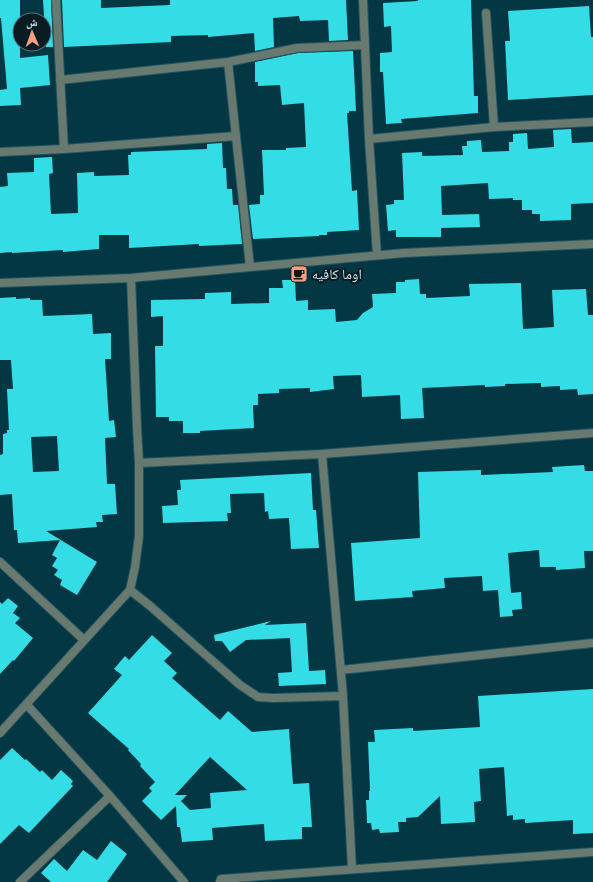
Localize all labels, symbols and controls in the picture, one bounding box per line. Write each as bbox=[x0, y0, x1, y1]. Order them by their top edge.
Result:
north arrow bbox=[12, 12, 52, 52]
text: ش bbox=[26, 16, 38, 30]
cafe icon: اوما كافيه bbox=[289, 264, 309, 284]
place label: اوما كافيه bbox=[312, 266, 362, 283]

